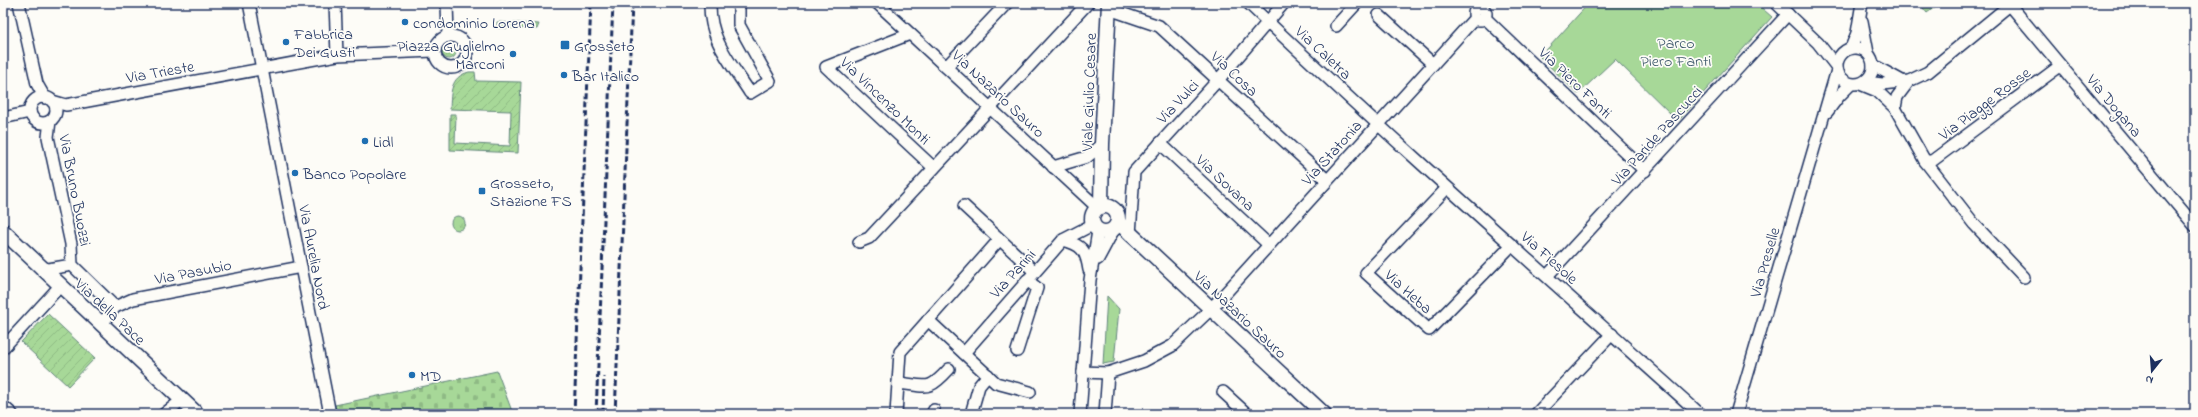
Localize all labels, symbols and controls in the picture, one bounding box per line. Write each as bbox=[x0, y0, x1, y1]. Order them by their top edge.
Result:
place label: condominio Lorena bbox=[413, 12, 535, 36]
marker: condominio Lorena bbox=[400, 17, 410, 27]
street label: Via Caletra bbox=[1288, 20, 1356, 86]
place label: Fabbrica Dei Gusti bbox=[293, 23, 355, 65]
street label: Viale Giulio Cesare bbox=[1076, 32, 1104, 153]
park label: Parco Piero Fanti bbox=[1641, 32, 1712, 74]
place label: Piazza Guglielmo Marconi bbox=[397, 35, 505, 77]
place label: Grosseto bbox=[574, 35, 634, 59]
marker: Fabbrica Dei Gusti bbox=[281, 37, 291, 47]
marker: Grosseto bbox=[559, 39, 571, 51]
street label: Via Piero Fanti bbox=[1532, 41, 1617, 125]
street label: Via Nazario Sauro bbox=[945, 44, 1050, 144]
street label: Via Cosa bbox=[1204, 45, 1263, 103]
marker: Piazza Guglielmo Marconi bbox=[508, 49, 518, 59]
street label: Via Vincenzo Monti bbox=[833, 51, 936, 151]
street label: Via Trieste bbox=[123, 55, 197, 91]
street label: Via Piagge Rosse bbox=[1933, 61, 2037, 148]
place label: Bar Italico bbox=[571, 65, 639, 89]
street label: Via Dogana bbox=[2079, 69, 2147, 143]
marker: Bar Italico bbox=[559, 70, 569, 80]
street label: Via Vulci bbox=[1151, 75, 1205, 131]
street label: Via Paride Pascucci bbox=[1605, 81, 1709, 192]
street label: Via Statonia bbox=[1296, 115, 1369, 192]
street label: Via Bruno Buozzi bbox=[51, 131, 97, 248]
place label: Lidl bbox=[373, 131, 394, 155]
marker: Lidl bbox=[360, 136, 370, 146]
street label: Via Sovana bbox=[1189, 149, 1260, 217]
place label: Banco Popolare bbox=[302, 163, 407, 187]
marker: Banco Popolare bbox=[290, 168, 300, 178]
place label: Grosseto, Stazione FS bbox=[490, 172, 572, 214]
marker: Grosseto, Stazione FS bbox=[477, 186, 487, 196]
street label: Via Aurelia Nord bbox=[291, 202, 335, 312]
street label: Via Preselle bbox=[1744, 224, 1788, 301]
street label: Via Fiesole bbox=[1514, 225, 1583, 291]
street label: Via Parini bbox=[984, 244, 1042, 305]
street label: Via Pasubio bbox=[152, 254, 234, 292]
street label: Via Heba bbox=[1378, 264, 1437, 321]
street label: Via Nazario Sauro bbox=[1187, 265, 1292, 365]
street label: Via della Pace bbox=[68, 273, 151, 352]
north arrow bbox=[2132, 351, 2172, 391]
place label: MD bbox=[420, 365, 441, 389]
marker: MD bbox=[407, 370, 417, 380]
text: N bbox=[2143, 371, 2155, 388]

